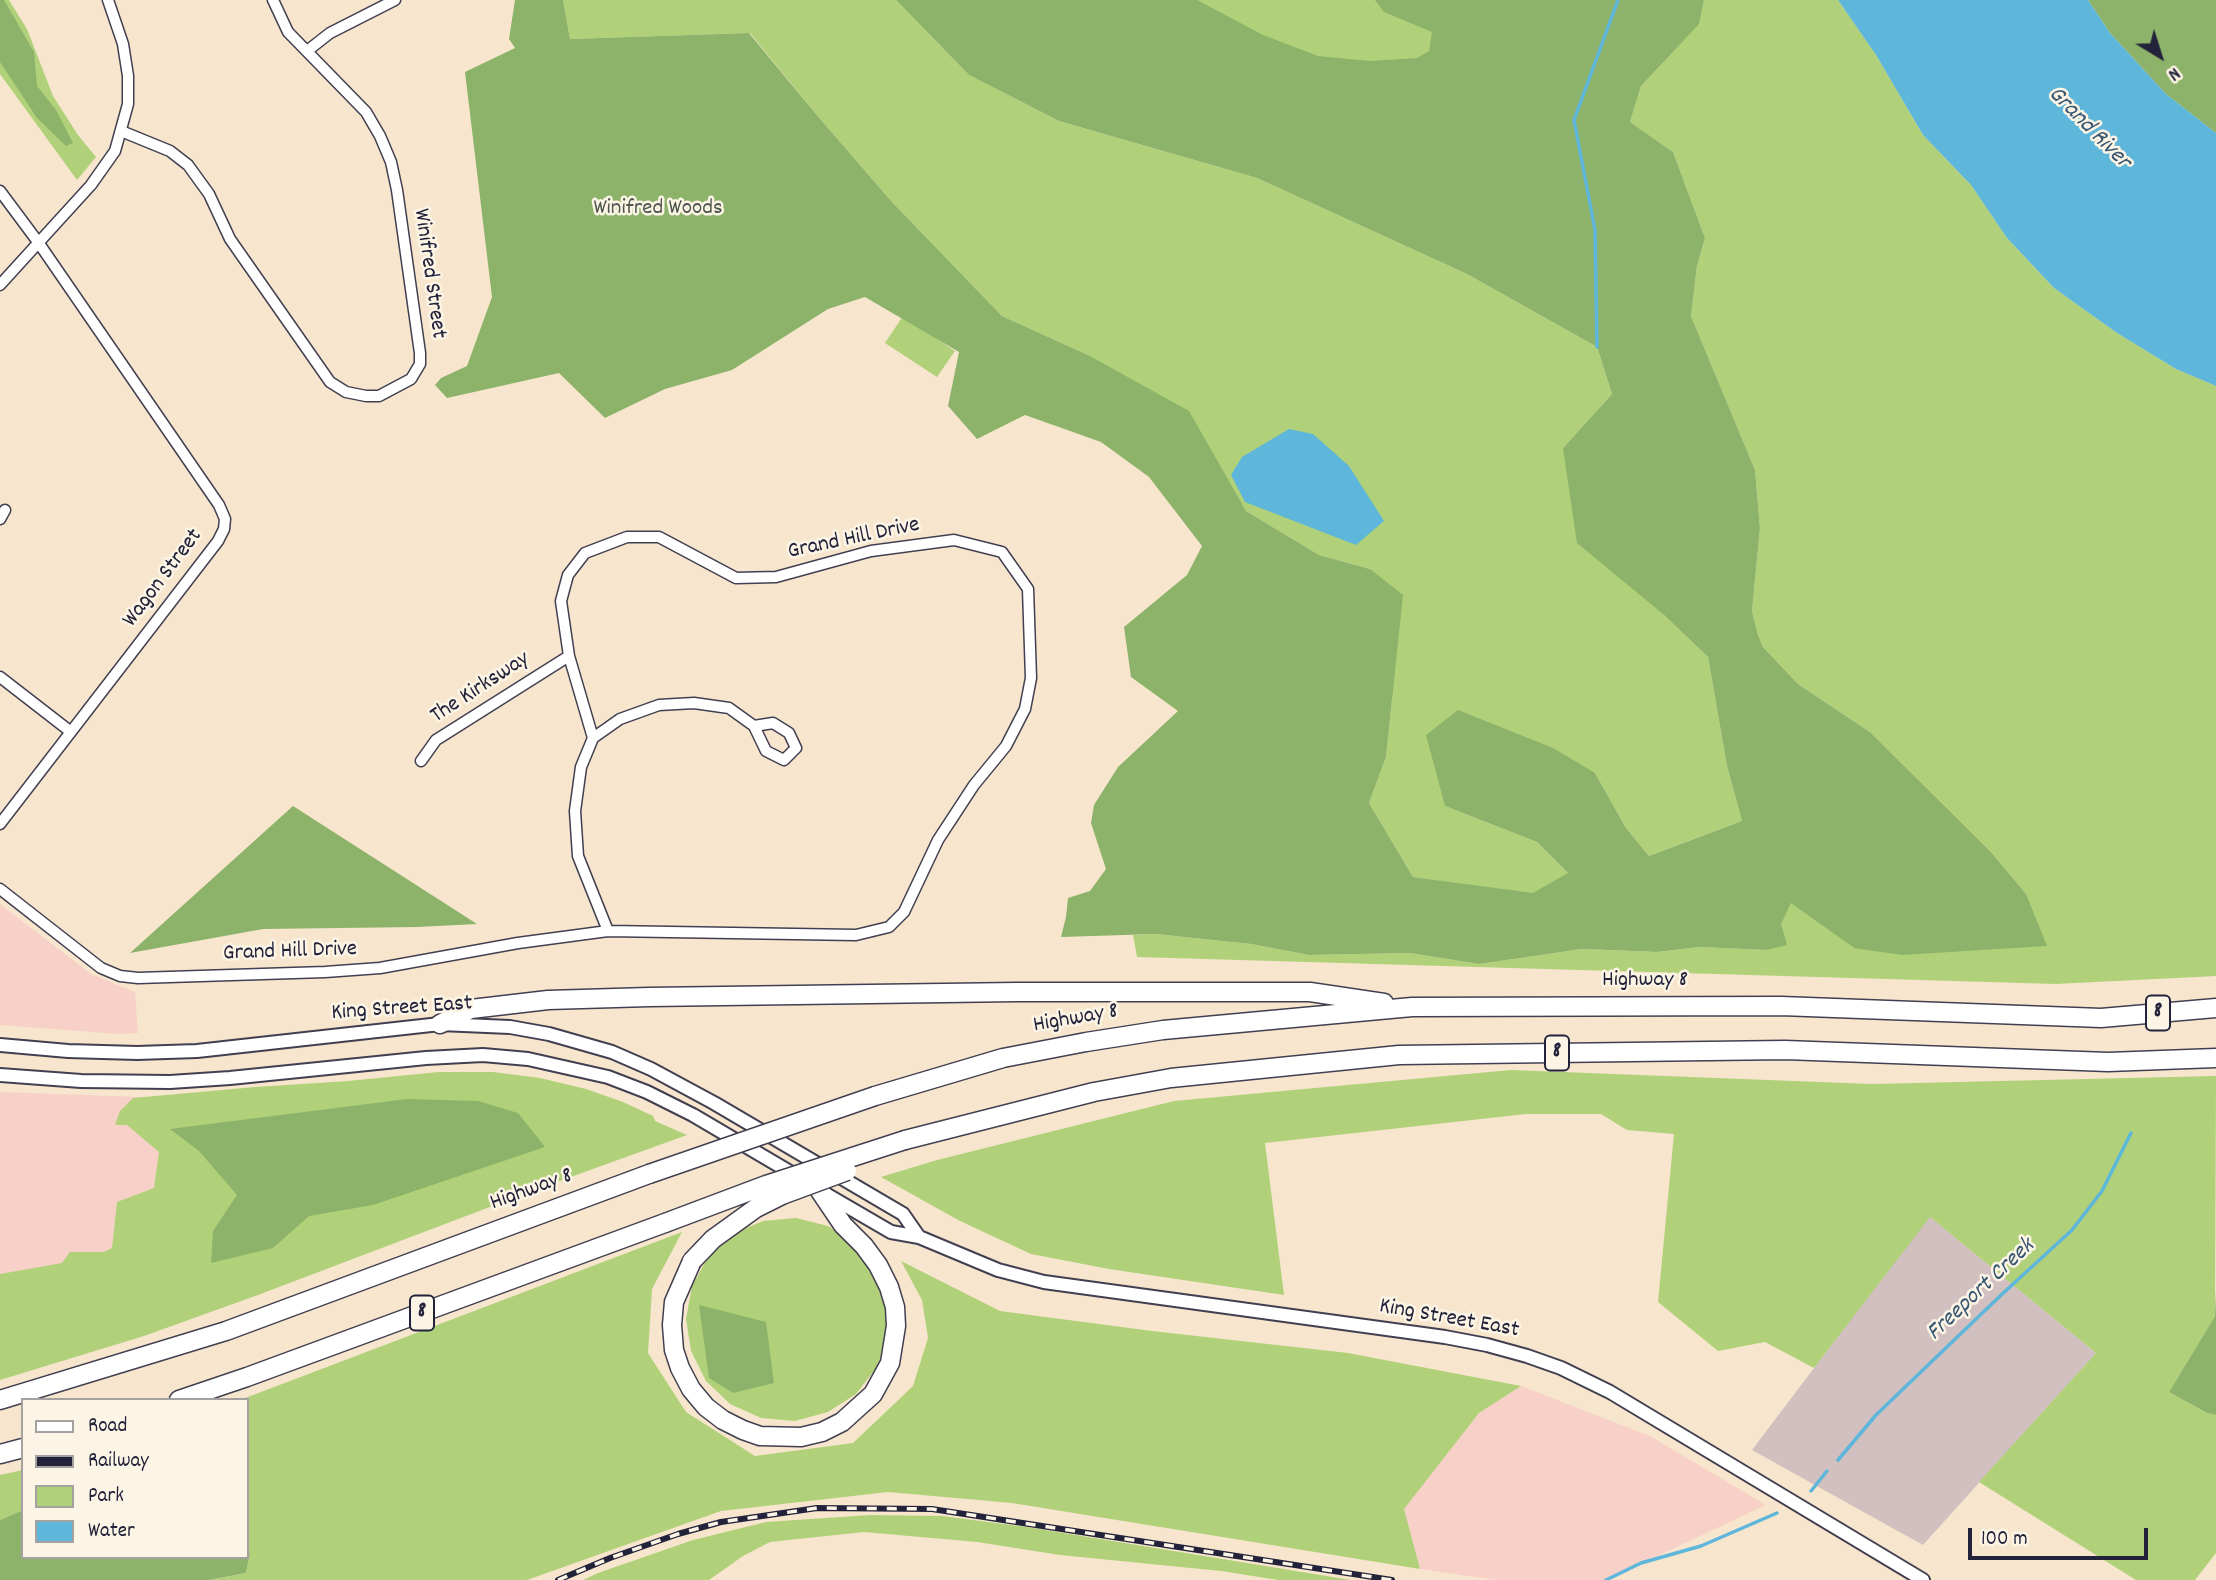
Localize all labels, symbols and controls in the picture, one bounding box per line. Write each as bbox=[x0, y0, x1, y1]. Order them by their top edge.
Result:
north arrow bbox=[2125, 21, 2195, 91]
text: N bbox=[2161, 59, 2185, 86]
water label: Grand River bbox=[2040, 81, 2136, 177]
park label: Winifred Woods bbox=[593, 196, 723, 224]
street label: Winifred Street bbox=[405, 207, 451, 341]
street label: Grand Hill Drive bbox=[786, 513, 922, 567]
street label: Wagon Street bbox=[118, 524, 210, 634]
street label: The Kirksway bbox=[426, 647, 536, 731]
street label: Grand Hill Drive bbox=[222, 937, 358, 969]
street label: Highway 8 bbox=[1602, 968, 1688, 996]
street label: King Street East bbox=[331, 991, 473, 1029]
road number: 8 bbox=[2146, 996, 2170, 1030]
street label: Highway 8 bbox=[1031, 999, 1121, 1041]
road number: 8 bbox=[1545, 1036, 1569, 1070]
street label: Highway 8 bbox=[487, 1163, 577, 1219]
water label: Freeport Creek bbox=[1922, 1234, 2042, 1348]
street label: King Street East bbox=[1377, 1294, 1521, 1346]
road number: 8 bbox=[410, 1296, 434, 1330]
legend bbox=[21, 1398, 248, 1559]
text: Road bbox=[88, 1412, 127, 1442]
text: Railway bbox=[88, 1447, 149, 1477]
text: Park bbox=[88, 1482, 124, 1512]
scale bar bbox=[1971, 1514, 2151, 1558]
text: Water bbox=[88, 1517, 135, 1547]
text: 100 m bbox=[1981, 1525, 2028, 1555]

